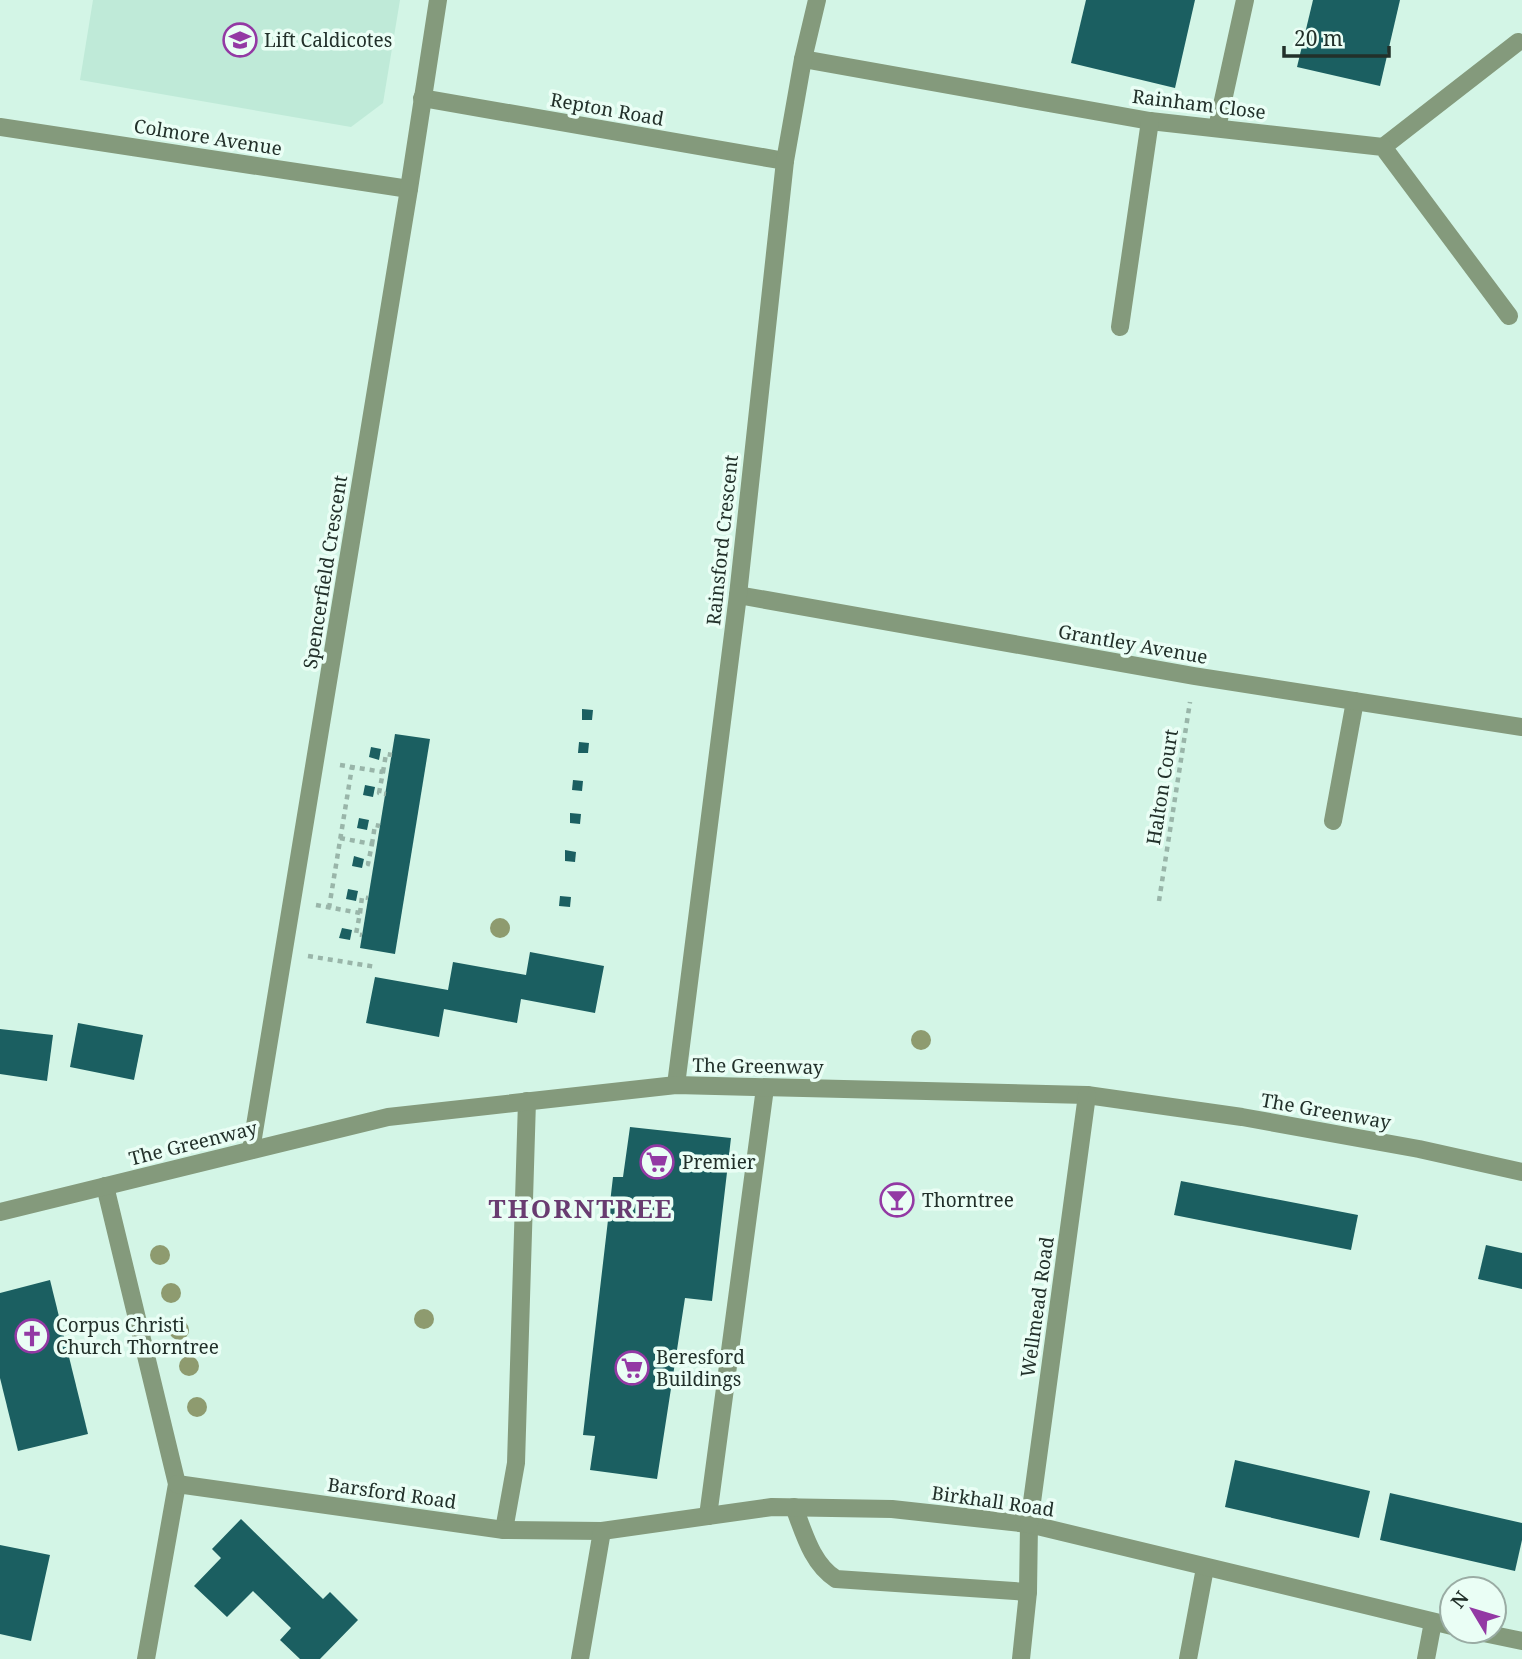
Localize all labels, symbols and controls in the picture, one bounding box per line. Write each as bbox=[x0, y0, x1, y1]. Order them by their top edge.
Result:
scale bar bbox=[1284, 14, 1389, 58]
school or university icon: Lift Caldicotes bbox=[221, 21, 259, 59]
text: 20 m bbox=[1294, 24, 1343, 52]
place label: Lift Caldicotes bbox=[264, 27, 392, 53]
street label: Rainham Close bbox=[1131, 83, 1267, 125]
street label: Repton Road bbox=[548, 86, 666, 132]
street label: Colmore Avenue bbox=[132, 112, 284, 162]
street label: Rainsford Crescent bbox=[700, 453, 744, 627]
street label: Spencerfield Crescent bbox=[297, 473, 353, 671]
street label: Grantley Avenue bbox=[1056, 618, 1210, 670]
street label: Halton Court bbox=[1140, 727, 1184, 847]
street label: The Greenway bbox=[692, 1052, 824, 1080]
street label: The Greenway bbox=[1259, 1087, 1393, 1135]
street label: The Greenway bbox=[126, 1114, 260, 1172]
supermarket icon: Premier bbox=[638, 1143, 676, 1181]
place label: Premier bbox=[682, 1149, 756, 1175]
bar icon: Thorntree bbox=[878, 1181, 916, 1219]
place label: Thorntree bbox=[922, 1187, 1014, 1213]
district label: THORNTREE bbox=[488, 1190, 674, 1226]
street label: Wellmead Road bbox=[1014, 1235, 1060, 1379]
place label: Corpus Christi Church Thorntree bbox=[56, 1312, 219, 1360]
church icon: Corpus Christi Church Thorntree bbox=[13, 1317, 51, 1355]
place label: Beresford Buildings bbox=[656, 1344, 745, 1392]
supermarket icon: Beresford Buildings bbox=[613, 1349, 651, 1387]
street label: Barsford Road bbox=[326, 1471, 458, 1515]
street label: Birkhall Road bbox=[930, 1480, 1056, 1523]
north arrow bbox=[1438, 1575, 1508, 1645]
text: N bbox=[1445, 1586, 1474, 1613]

